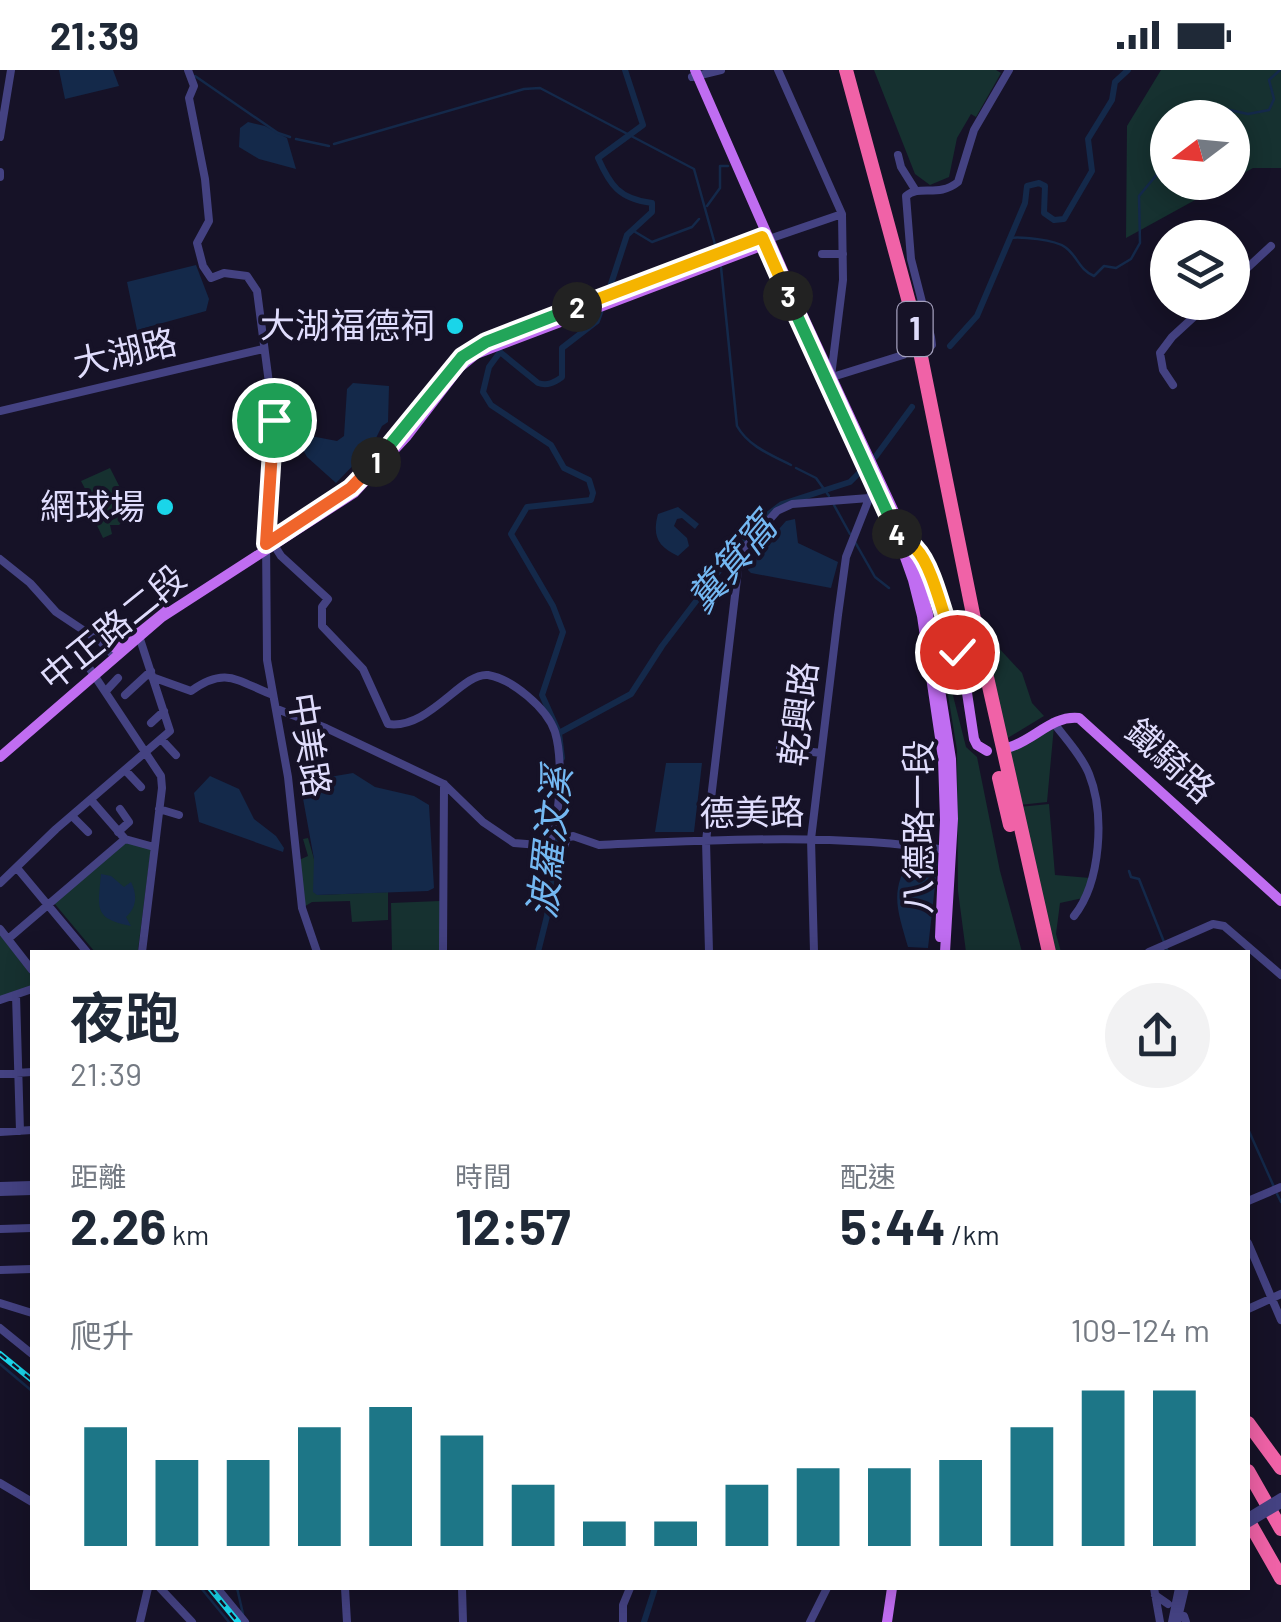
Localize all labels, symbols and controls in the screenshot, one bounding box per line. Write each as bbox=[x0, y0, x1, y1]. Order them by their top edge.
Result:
text: 21:39 bbox=[50, 12, 139, 58]
north arrow bbox=[1150, 100, 1250, 200]
map controls bbox=[1150, 100, 1250, 320]
button: layers bbox=[1150, 220, 1250, 320]
pin: 3 bbox=[763, 271, 813, 321]
text: 3 bbox=[780, 279, 796, 313]
pin: 2 bbox=[552, 282, 602, 332]
text: 2 bbox=[569, 290, 585, 324]
road number: 1 bbox=[898, 302, 932, 356]
place label: 大湖福德祠 bbox=[260, 303, 435, 345]
marker: 大湖福德祠 bbox=[444, 315, 466, 337]
street label: 大湖路 bbox=[69, 319, 180, 383]
pin bbox=[232, 378, 317, 463]
icon: arrive bbox=[247, 393, 302, 448]
pin: 1 bbox=[351, 437, 401, 487]
text: 1 bbox=[371, 445, 381, 479]
place label: 網球場 bbox=[40, 484, 145, 526]
marker: 網球場 bbox=[154, 496, 176, 518]
water label: 糞箕窩 bbox=[676, 499, 788, 620]
pin: 4 bbox=[872, 509, 922, 559]
text: 4 bbox=[889, 517, 905, 551]
street label: 中正路二段 bbox=[31, 555, 193, 698]
pin bbox=[915, 610, 1000, 695]
icon: check bbox=[930, 625, 985, 680]
street label: 乾興路 bbox=[770, 659, 824, 768]
street label: 中美路 bbox=[282, 690, 340, 800]
street label: 鐵騎路 bbox=[1118, 709, 1224, 810]
street label: 八德路一段 bbox=[896, 739, 938, 915]
water label: 波羅汶溪 bbox=[517, 760, 579, 921]
street label: 德美路 bbox=[699, 789, 805, 833]
text: 夜跑 bbox=[70, 983, 180, 1049]
button: share bbox=[1105, 983, 1210, 1088]
text: 21:39 bbox=[70, 1054, 142, 1092]
text: 距離 bbox=[70, 1159, 126, 1193]
text: 時間 bbox=[455, 1159, 511, 1193]
text: 配速 bbox=[840, 1159, 896, 1193]
text: 2.26 bbox=[70, 1195, 166, 1255]
text: 12:57 bbox=[455, 1195, 571, 1255]
text: 5:44 bbox=[840, 1195, 946, 1255]
text: km bbox=[166, 1217, 209, 1251]
text: /km bbox=[946, 1217, 1000, 1251]
text: 109–124 m bbox=[1071, 1310, 1210, 1348]
text: 爬升 bbox=[70, 1315, 134, 1353]

